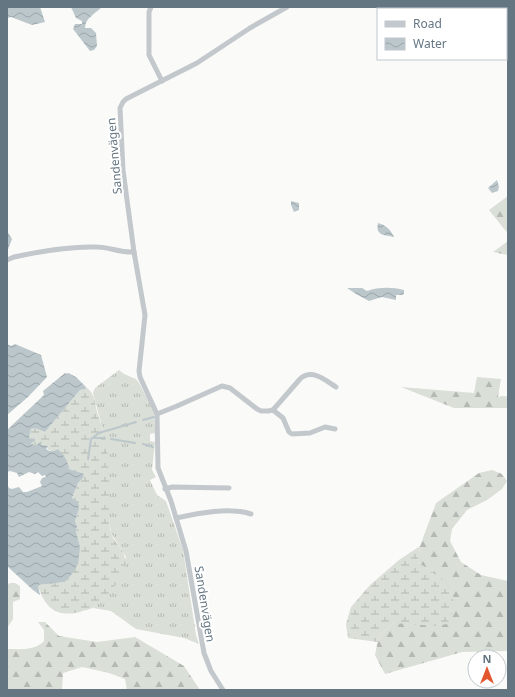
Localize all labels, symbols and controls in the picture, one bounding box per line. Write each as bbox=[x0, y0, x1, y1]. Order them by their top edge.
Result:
legend bbox=[377, 8, 507, 60]
text: Road bbox=[413, 15, 442, 32]
text: Water bbox=[413, 35, 447, 52]
street label: Sandenvägen bbox=[102, 117, 126, 195]
street label: Sandenvägen bbox=[191, 565, 219, 643]
north arrow bbox=[467, 649, 507, 689]
text: N bbox=[483, 651, 491, 666]

